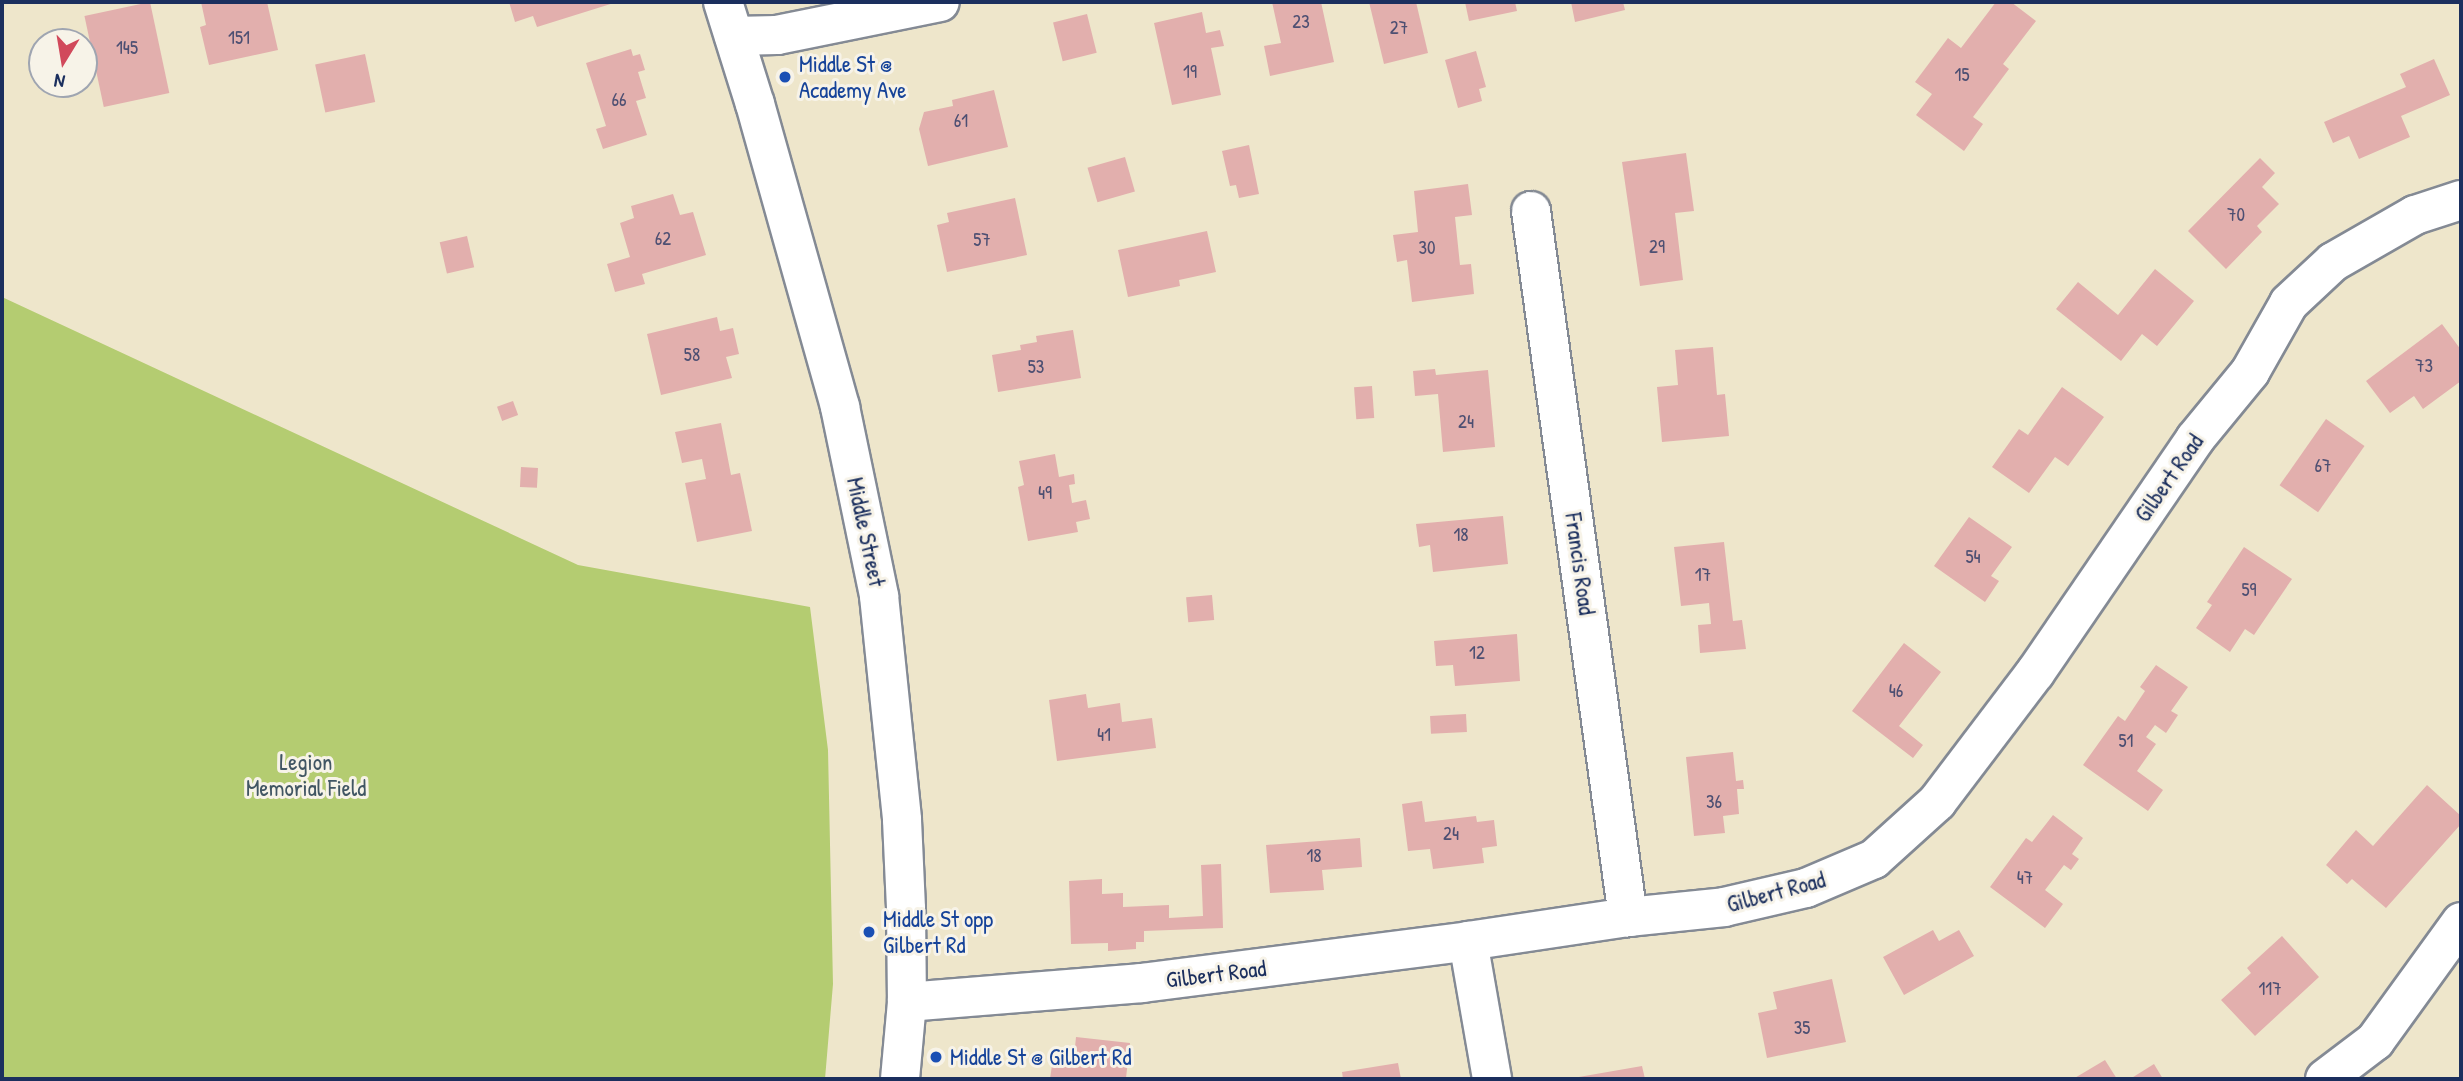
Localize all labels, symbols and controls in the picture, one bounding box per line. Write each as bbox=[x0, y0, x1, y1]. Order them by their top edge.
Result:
house number: 23 bbox=[1292, 11, 1310, 33]
house number: 27 bbox=[1390, 17, 1408, 39]
house number: 151 bbox=[228, 27, 250, 49]
north arrow bbox=[28, 28, 98, 98]
house number: 145 bbox=[116, 37, 138, 59]
place label: Middle St @ Academy Ave bbox=[799, 50, 907, 104]
house number: 19 bbox=[1183, 61, 1197, 83]
house number: 15 bbox=[1955, 64, 1969, 86]
text: N bbox=[52, 68, 67, 95]
marker: Middle St @ Academy Ave bbox=[777, 69, 793, 85]
house number: 66 bbox=[611, 89, 627, 111]
house number: 61 bbox=[954, 110, 968, 132]
house number: 70 bbox=[2227, 204, 2245, 226]
house number: 62 bbox=[655, 228, 671, 250]
house number: 57 bbox=[973, 229, 991, 251]
house number: 29 bbox=[1649, 236, 1665, 258]
house number: 30 bbox=[1418, 237, 1436, 259]
house number: 58 bbox=[684, 344, 700, 366]
house number: 73 bbox=[2415, 355, 2433, 377]
house number: 53 bbox=[1028, 356, 1044, 378]
house number: 24 bbox=[1458, 411, 1474, 433]
street label: Gilbert Road bbox=[2129, 429, 2209, 527]
house number: 67 bbox=[2315, 455, 2331, 477]
street label: Middle Street bbox=[841, 475, 891, 589]
house number: 49 bbox=[1038, 482, 1052, 504]
street label: Francis Road bbox=[1559, 511, 1601, 617]
house number: 18 bbox=[1453, 524, 1469, 546]
house number: 54 bbox=[1965, 546, 1981, 568]
house number: 17 bbox=[1695, 564, 1711, 586]
house number: 59 bbox=[2241, 579, 2257, 601]
house number: 12 bbox=[1469, 642, 1485, 664]
house number: 46 bbox=[1889, 680, 1903, 702]
house number: 41 bbox=[1097, 724, 1111, 746]
house number: 51 bbox=[2119, 730, 2133, 752]
park label: Legion Memorial Field bbox=[246, 748, 366, 802]
house number: 36 bbox=[1706, 791, 1722, 813]
house number: 24 bbox=[1443, 823, 1459, 845]
house number: 18 bbox=[1306, 845, 1322, 867]
street label: Gilbert Road bbox=[1724, 866, 1828, 918]
house number: 47 bbox=[2017, 867, 2033, 889]
place label: Middle St opp Gilbert Rd bbox=[883, 905, 993, 959]
marker: Middle St opp Gilbert Rd bbox=[861, 924, 877, 940]
street label: Gilbert Road bbox=[1164, 954, 1268, 994]
house number: 117 bbox=[2258, 978, 2282, 1000]
house number: 35 bbox=[1794, 1017, 1810, 1039]
place label: Middle St @ Gilbert Rd bbox=[950, 1043, 1131, 1071]
marker: Middle St @ Gilbert Rd bbox=[928, 1049, 944, 1065]

